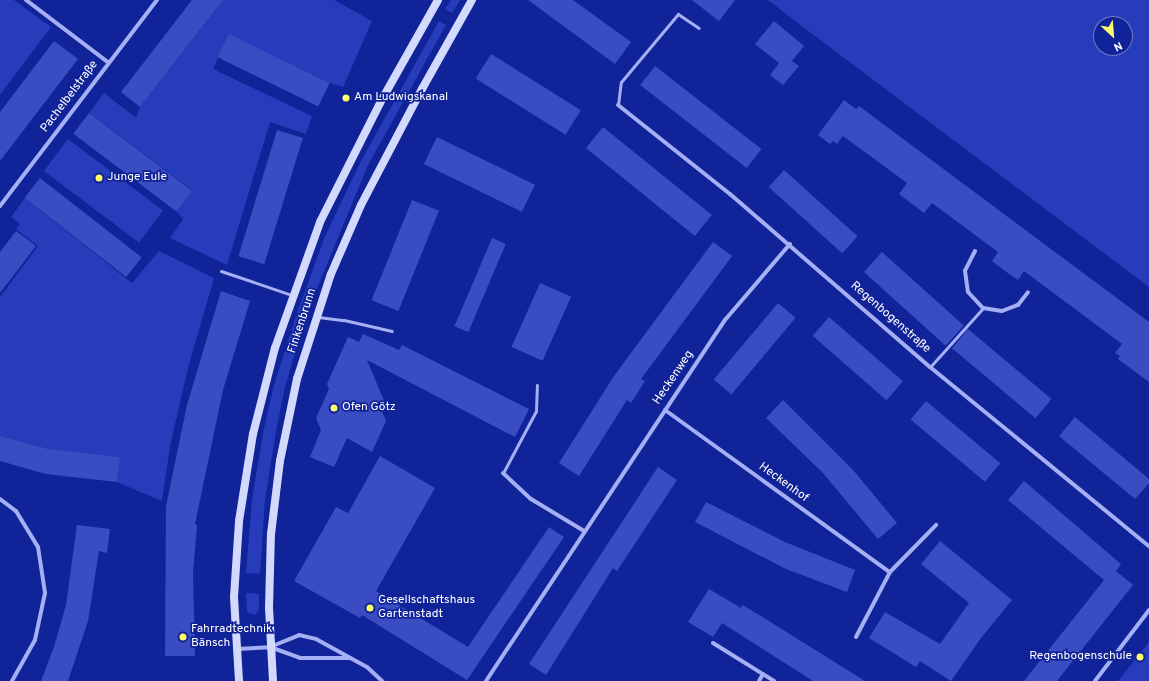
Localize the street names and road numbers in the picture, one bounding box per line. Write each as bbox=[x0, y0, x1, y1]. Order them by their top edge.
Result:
street label: Pachelbelstraße bbox=[38, 58, 102, 136]
street label: Regenbogenstraße bbox=[847, 279, 933, 357]
street label: Finkenbrunn bbox=[286, 287, 320, 355]
street label: Heckenweg bbox=[651, 348, 697, 408]
street label: Heckenhof bbox=[755, 460, 811, 506]

